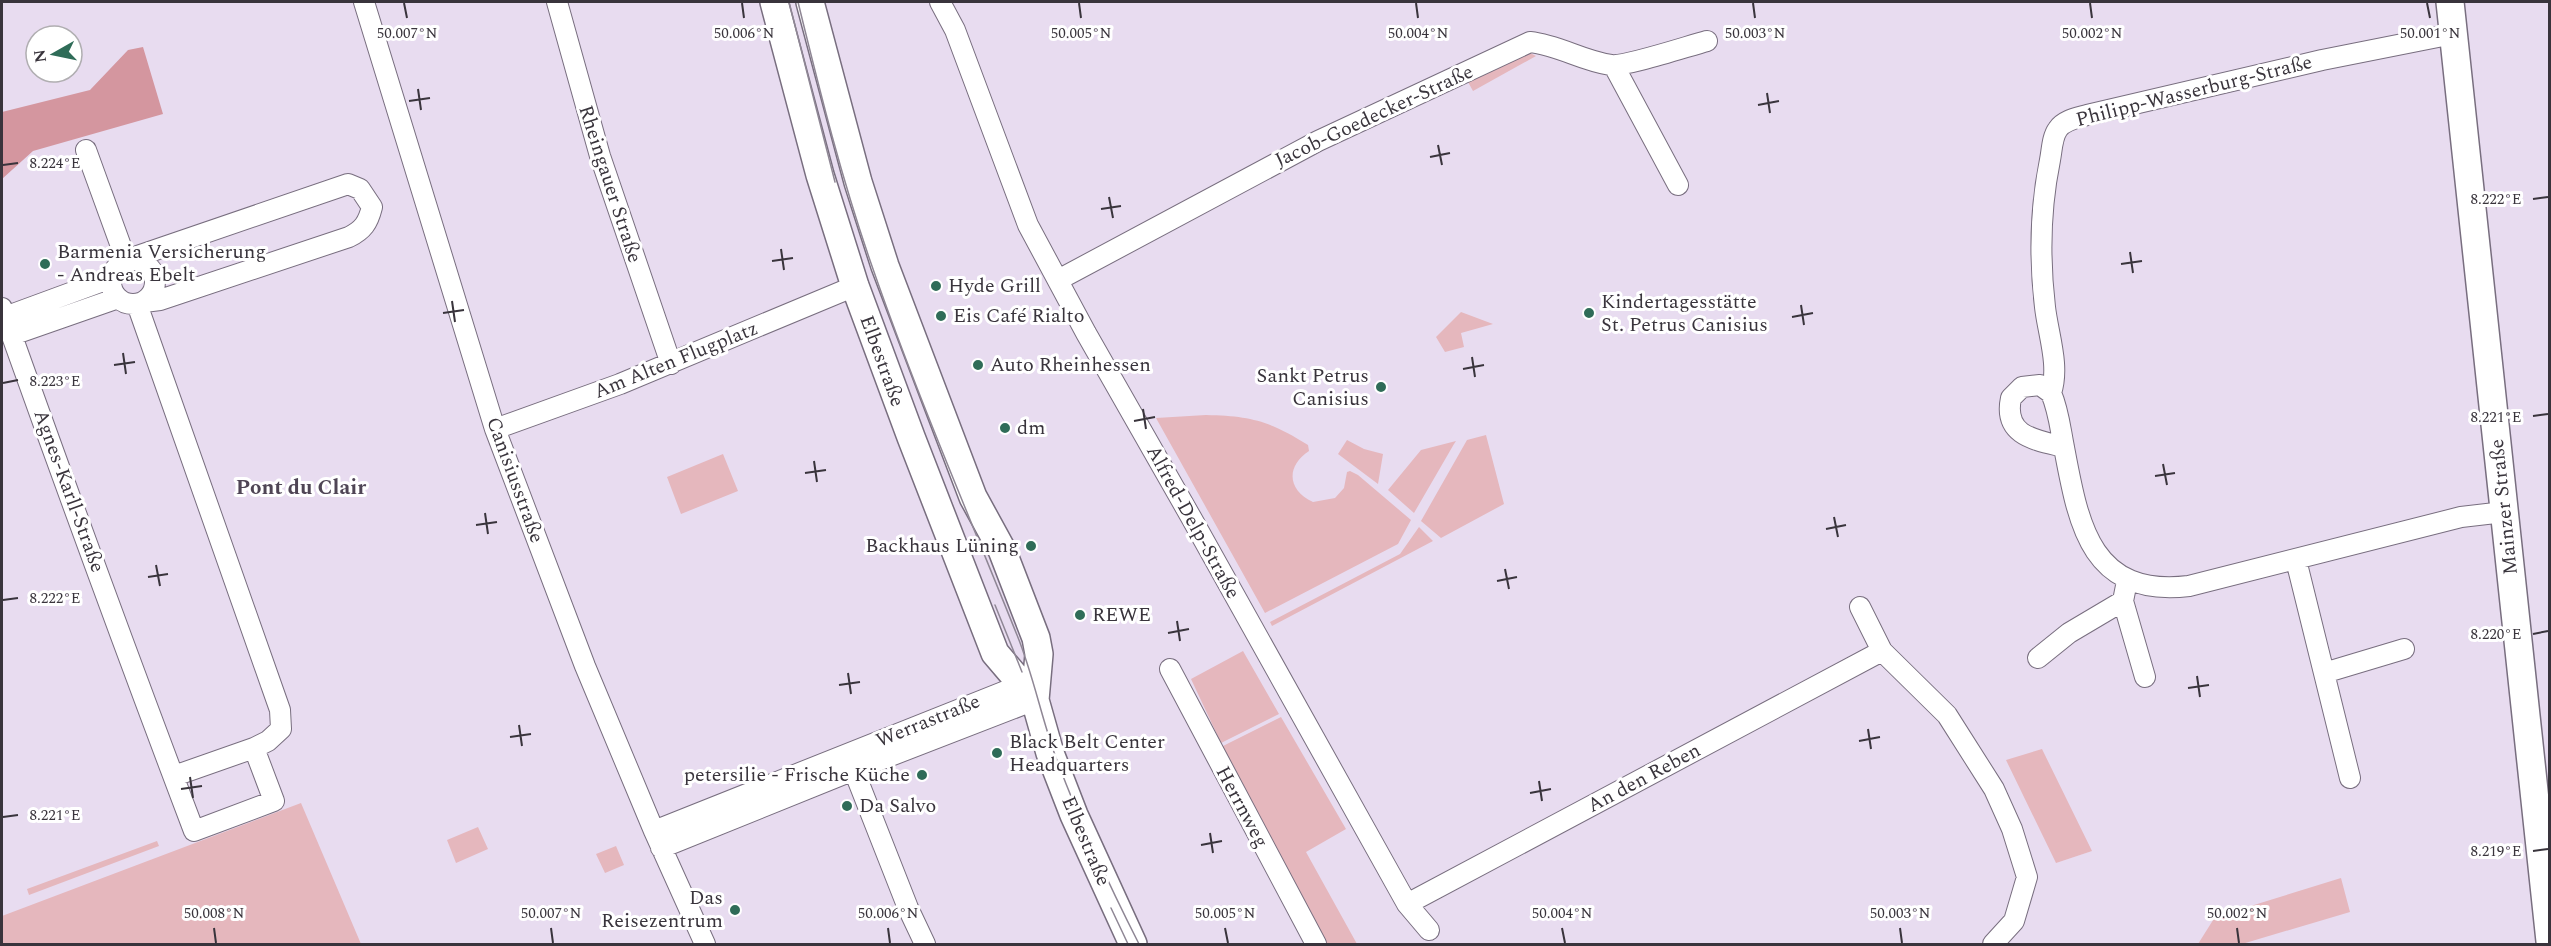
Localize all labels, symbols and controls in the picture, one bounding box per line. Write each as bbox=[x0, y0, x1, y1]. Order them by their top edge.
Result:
text: 50.007°N bbox=[377, 22, 437, 45]
text: 50.006°N bbox=[714, 22, 774, 45]
text: 50.005°N bbox=[1051, 22, 1111, 45]
text: 50.004°N bbox=[1388, 22, 1448, 45]
text: 50.003°N bbox=[1725, 22, 1785, 45]
text: 50.002°N bbox=[2062, 22, 2122, 45]
text: 50.001°N bbox=[2400, 22, 2460, 45]
north arrow bbox=[24, 24, 84, 84]
street label: Philipp-Wasserburg-Straße bbox=[2073, 47, 2315, 135]
text: N bbox=[27, 48, 53, 65]
street label: Jacob-Goedecker-Straße bbox=[1270, 57, 1478, 175]
street label: Rheingauer Straße bbox=[570, 101, 650, 267]
text: 8.224°E bbox=[29, 152, 81, 175]
text: 8.222°E bbox=[2470, 188, 2522, 211]
place label: Barmenia Versicherung - Andreas Ebelt bbox=[57, 237, 266, 290]
marker: Barmenia Versicherung - Andreas Ebelt bbox=[38, 257, 52, 271]
place label: Hyde Grill bbox=[948, 271, 1041, 301]
marker: Hyde Grill bbox=[929, 279, 943, 293]
place label: Kindertagesstätte St. Petrus Canisius bbox=[1601, 287, 1768, 340]
place label: Eis Café Rialto bbox=[953, 301, 1084, 331]
marker: Kindertagesstätte St. Petrus Canisius bbox=[1582, 306, 1596, 320]
marker: Eis Café Rialto bbox=[934, 309, 948, 323]
street label: Elbestraße bbox=[852, 311, 912, 411]
street label: Am Alten Flugplatz bbox=[589, 313, 763, 407]
place label: Auto Rheinhessen bbox=[990, 350, 1151, 380]
marker: Auto Rheinhessen bbox=[971, 358, 985, 372]
place label: Sankt Petrus Canisius bbox=[1257, 361, 1369, 414]
text: 8.223°E bbox=[29, 370, 81, 393]
marker: Sankt Petrus Canisius bbox=[1374, 380, 1388, 394]
street label: Agnes-Karll-Straße bbox=[26, 405, 112, 577]
text: 8.221°E bbox=[2470, 406, 2522, 429]
street label: Canisiusstraße bbox=[478, 413, 552, 547]
place label: dm bbox=[1017, 413, 1045, 443]
marker: dm bbox=[998, 421, 1012, 435]
street label: Mainzer Straße bbox=[2482, 438, 2526, 576]
street label: Alfred-Delp-Straße bbox=[1138, 440, 1248, 604]
district label: Pont du Clair bbox=[236, 472, 366, 504]
place label: Backhaus Lüning bbox=[865, 531, 1019, 561]
marker: Backhaus Lüning bbox=[1024, 539, 1038, 553]
text: 8.222°E bbox=[29, 587, 81, 610]
place label: REWE bbox=[1092, 600, 1151, 630]
marker: REWE bbox=[1073, 608, 1087, 622]
text: 8.220°E bbox=[2470, 623, 2522, 646]
street label: Werrastraße bbox=[871, 686, 985, 756]
place label: Black Belt Center Headquarters bbox=[1009, 727, 1165, 780]
street label: An den Reben bbox=[1582, 735, 1706, 821]
marker: Black Belt Center Headquarters bbox=[990, 746, 1004, 760]
place label: petersilie - Frische Küche bbox=[684, 760, 910, 790]
street label: Herrnweg bbox=[1208, 761, 1276, 853]
marker: petersilie - Frische Küche bbox=[915, 768, 929, 782]
place label: Da Salvo bbox=[859, 791, 936, 821]
street label: Elbestraße bbox=[1054, 791, 1118, 891]
marker: Da Salvo bbox=[840, 799, 854, 813]
text: 8.221°E bbox=[29, 804, 81, 827]
text: 8.219°E bbox=[2470, 840, 2522, 863]
place label: Das Reisezentrum bbox=[601, 883, 723, 936]
text: 50.008°N bbox=[184, 902, 244, 925]
text: 50.007°N bbox=[521, 902, 581, 925]
text: 50.006°N bbox=[858, 902, 918, 925]
text: 50.005°N bbox=[1195, 902, 1255, 925]
text: 50.004°N bbox=[1532, 902, 1592, 925]
text: 50.003°N bbox=[1870, 902, 1930, 925]
text: 50.002°N bbox=[2207, 902, 2267, 925]
marker: Das Reisezentrum bbox=[728, 903, 742, 917]

